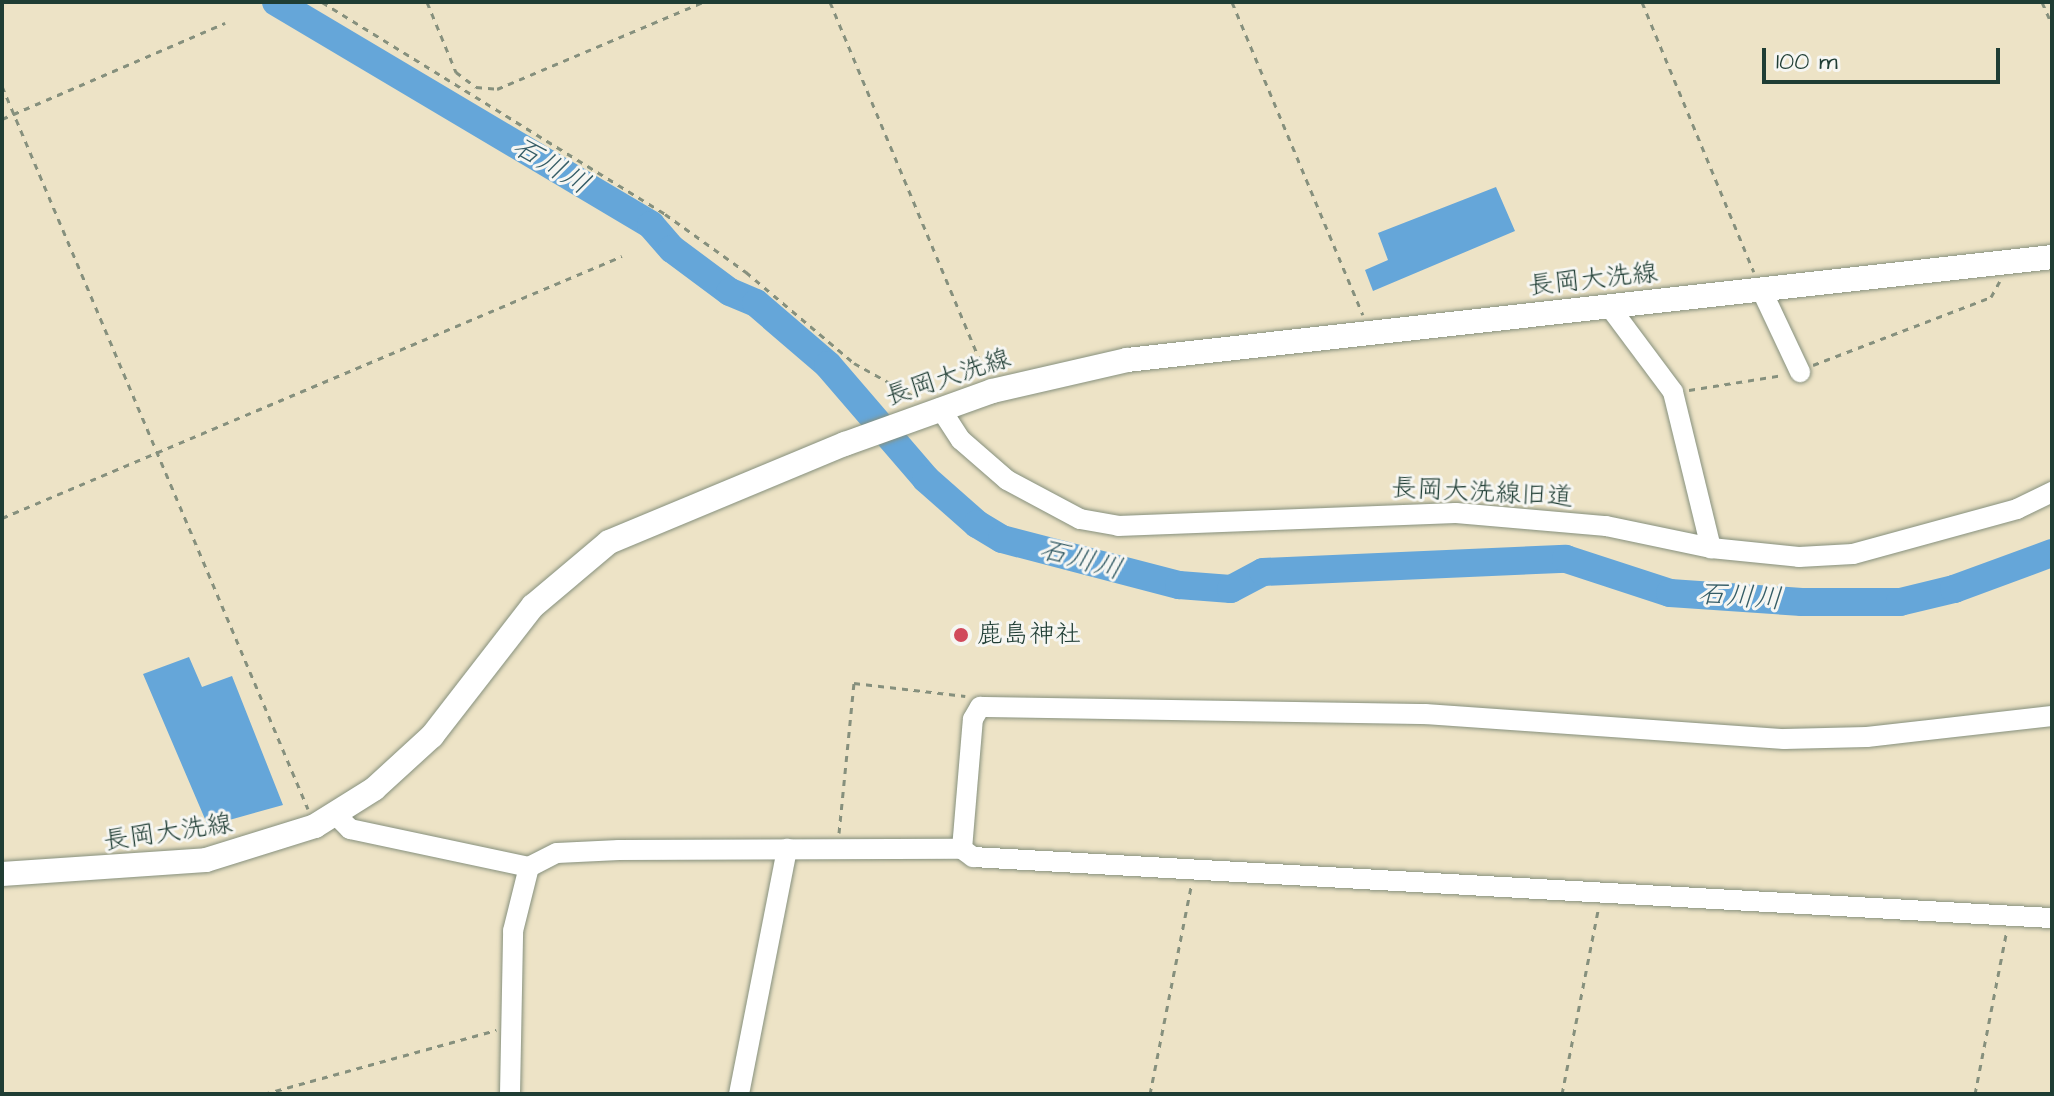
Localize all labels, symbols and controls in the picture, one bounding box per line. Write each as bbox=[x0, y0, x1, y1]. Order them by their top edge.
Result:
scale bar bbox=[1766, 32, 2004, 82]
text: 100 m bbox=[1776, 45, 1838, 79]
water label: 石川川 bbox=[506, 130, 596, 202]
street label: 長岡大洗線 bbox=[1527, 258, 1659, 302]
street label: 長岡大洗線 bbox=[881, 343, 1015, 413]
street label: 長岡大洗線旧道 bbox=[1390, 473, 1574, 513]
water label: 石川川 bbox=[1036, 533, 1126, 587]
water label: 石川川 bbox=[1697, 577, 1783, 617]
place label: 鹿島神社 bbox=[977, 619, 1081, 651]
marker: 鹿島神社 bbox=[952, 626, 970, 644]
street label: 長岡大洗線 bbox=[101, 809, 235, 857]

